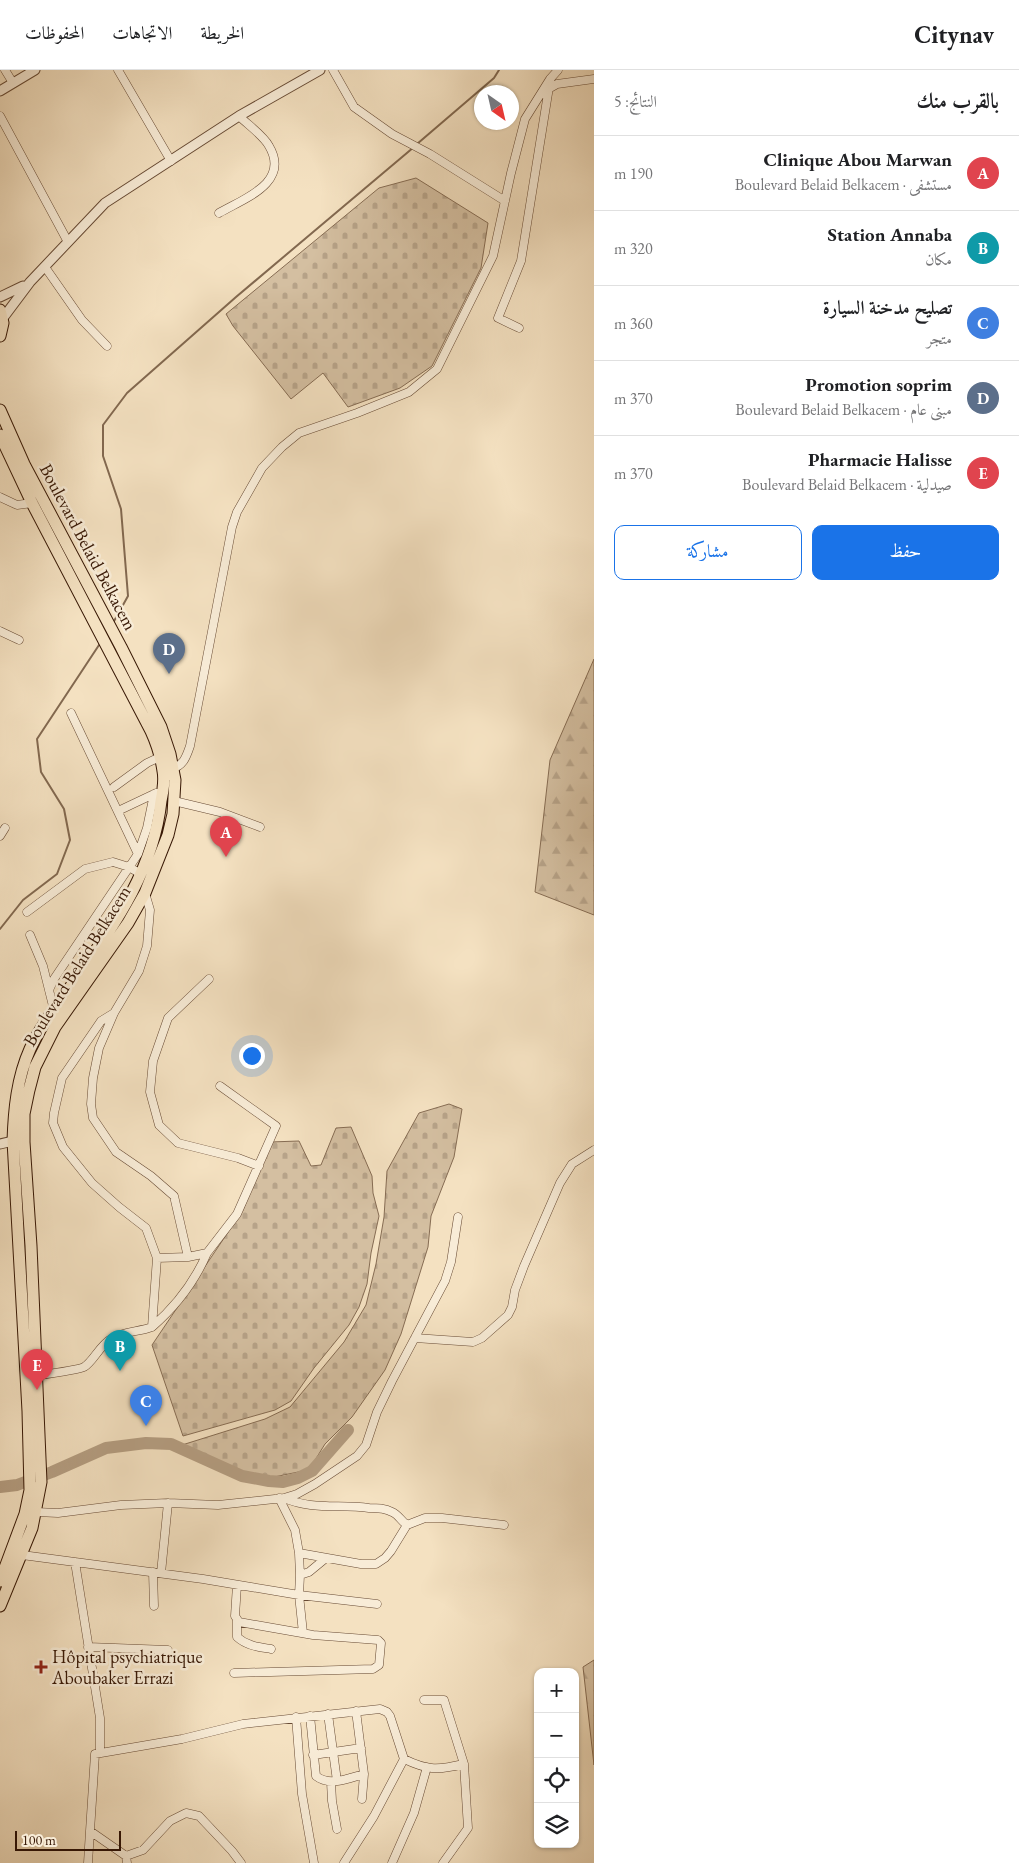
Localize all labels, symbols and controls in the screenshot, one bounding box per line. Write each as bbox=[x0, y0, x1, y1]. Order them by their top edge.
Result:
text: Citynav bbox=[914, 19, 994, 50]
text: المحفوظات bbox=[25, 21, 84, 44]
text: الاتجاهات bbox=[112, 21, 172, 44]
text: الخريطة bbox=[200, 21, 244, 44]
north arrow bbox=[474, 85, 519, 130]
text: بالقرب منك bbox=[916, 87, 999, 114]
text: النتائج: 5 bbox=[614, 91, 657, 112]
text: Clinique Abou Marwan bbox=[763, 147, 952, 172]
text: 190 m bbox=[614, 163, 653, 184]
text: A bbox=[977, 163, 989, 184]
text: مستشفى · Boulevard Belaid Belkacem bbox=[735, 174, 952, 195]
text: Station Annaba bbox=[828, 222, 952, 247]
text: 320 m bbox=[614, 238, 653, 259]
text: B bbox=[978, 238, 988, 259]
text: مكان bbox=[925, 249, 952, 270]
text: تصليح مدخنة السيارة bbox=[823, 295, 952, 320]
text: 360 m bbox=[614, 313, 653, 334]
text: C bbox=[977, 313, 989, 334]
text: متجر bbox=[927, 328, 952, 349]
text: Promotion soprim bbox=[805, 372, 952, 397]
text: 370 m bbox=[614, 388, 653, 409]
text: D bbox=[977, 388, 989, 409]
text: مبنى عام · Boulevard Belaid Belkacem bbox=[735, 399, 952, 420]
text: Pharmacie Halisse bbox=[808, 447, 952, 472]
street label: Boulevard Belaid Belkacem bbox=[35, 459, 142, 634]
text: 370 m bbox=[614, 463, 653, 484]
text: E bbox=[978, 463, 988, 484]
text: صيدلية · Boulevard Belaid Belkacem bbox=[742, 474, 952, 495]
button: مشاركة bbox=[614, 525, 802, 580]
button: حفظ bbox=[812, 525, 999, 580]
pin: D bbox=[153, 633, 185, 674]
pin: A bbox=[210, 816, 242, 857]
street label: Boulevard Belaid Belkacem bbox=[18, 881, 135, 1051]
your location bbox=[239, 1043, 265, 1069]
pin: B bbox=[104, 1330, 136, 1371]
pin: E bbox=[21, 1349, 53, 1390]
pin: C bbox=[130, 1385, 162, 1426]
place label: Hôpital psychiatrique Aboubaker Errazi bbox=[51, 1645, 203, 1689]
marker: Hôpital psychiatrique Aboubaker Errazi bbox=[34, 1660, 48, 1674]
map controls bbox=[534, 1668, 579, 1848]
button: + bbox=[534, 1668, 579, 1713]
button: − bbox=[534, 1713, 579, 1758]
button: locate bbox=[534, 1758, 579, 1803]
button: layers bbox=[534, 1803, 579, 1848]
scale bar bbox=[15, 1828, 121, 1851]
text: 100 m bbox=[22, 1831, 56, 1849]

